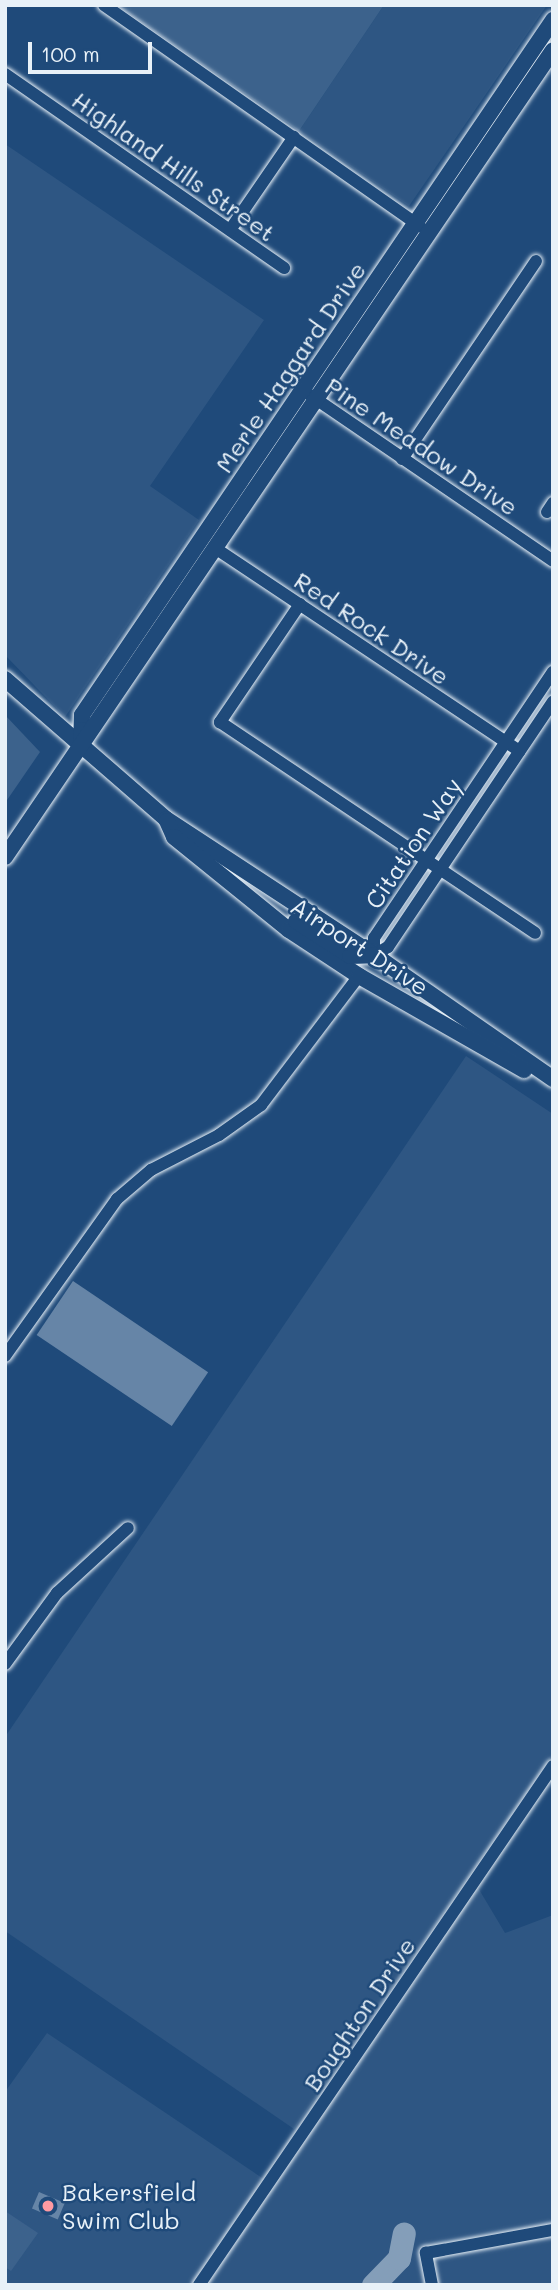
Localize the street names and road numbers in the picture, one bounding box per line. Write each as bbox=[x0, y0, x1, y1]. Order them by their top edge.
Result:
street label: Highland Hills Street bbox=[67, 85, 281, 247]
street label: Merle Haggard Drive bbox=[209, 256, 371, 478]
street label: Pine Meadow Drive bbox=[320, 371, 524, 521]
street label: Red Rock Drive bbox=[289, 566, 455, 690]
street label: Citation Way bbox=[359, 772, 467, 914]
street label: Airport Drive bbox=[286, 891, 434, 1001]
street label: Boughton Drive bbox=[297, 1932, 421, 2096]

